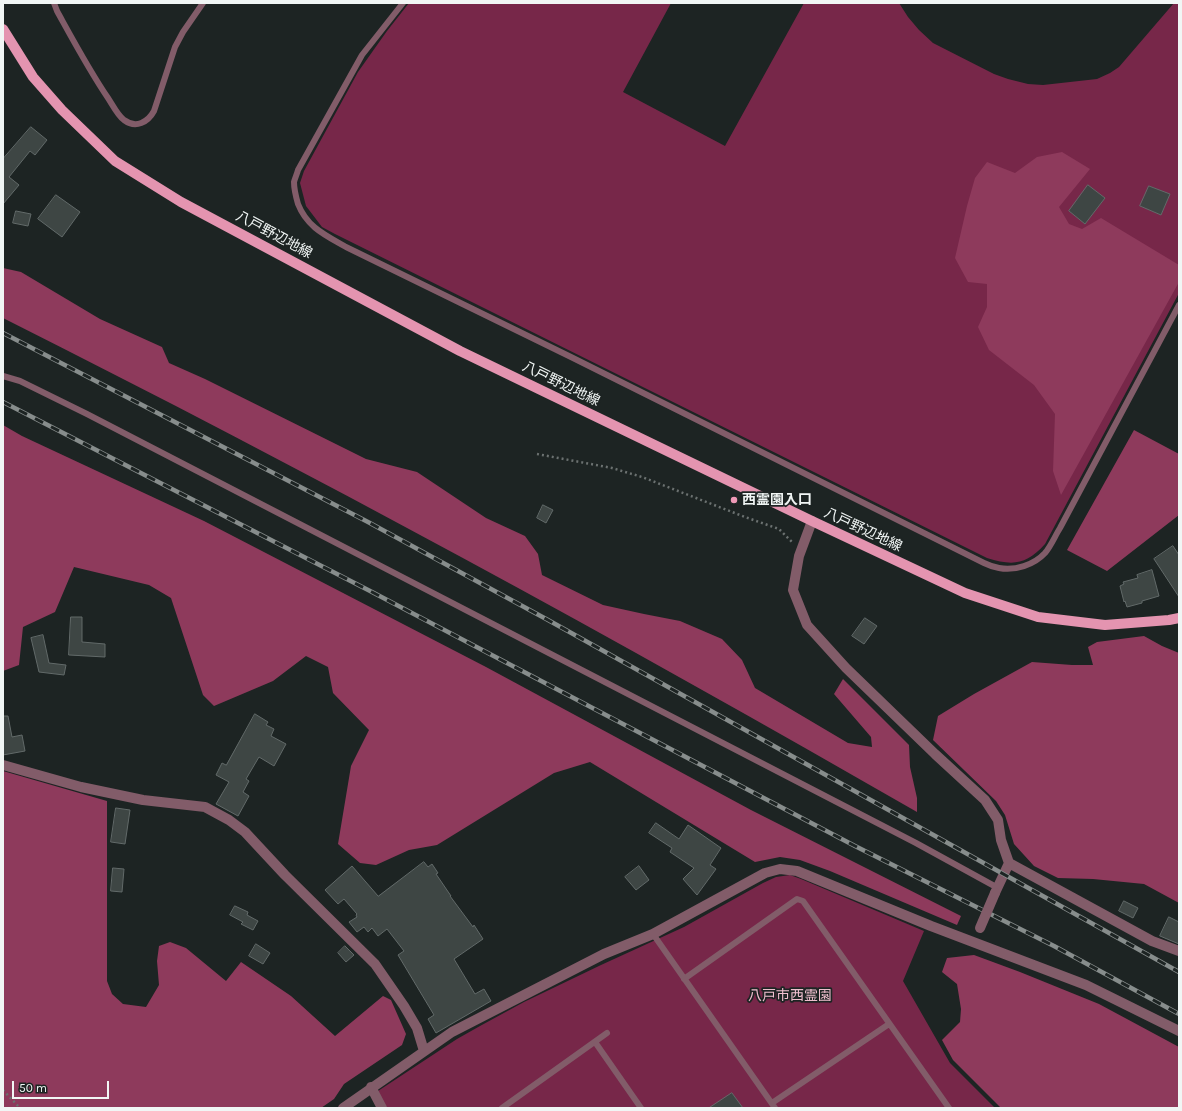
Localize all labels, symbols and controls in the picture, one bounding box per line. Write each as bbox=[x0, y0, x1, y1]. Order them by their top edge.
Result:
street label: 八戸野辺地線 bbox=[233, 208, 315, 262]
street label: 八戸野辺地線 bbox=[520, 358, 602, 410]
place label: 西霊園入口 bbox=[742, 492, 812, 508]
marker: 西霊園入口 bbox=[729, 495, 739, 505]
street label: 八戸野辺地線 bbox=[821, 505, 905, 555]
park label: 八戸市西霊園 bbox=[748, 988, 832, 1004]
scale bar bbox=[14, 1073, 111, 1099]
text: 50 m bbox=[19, 1081, 47, 1095]

